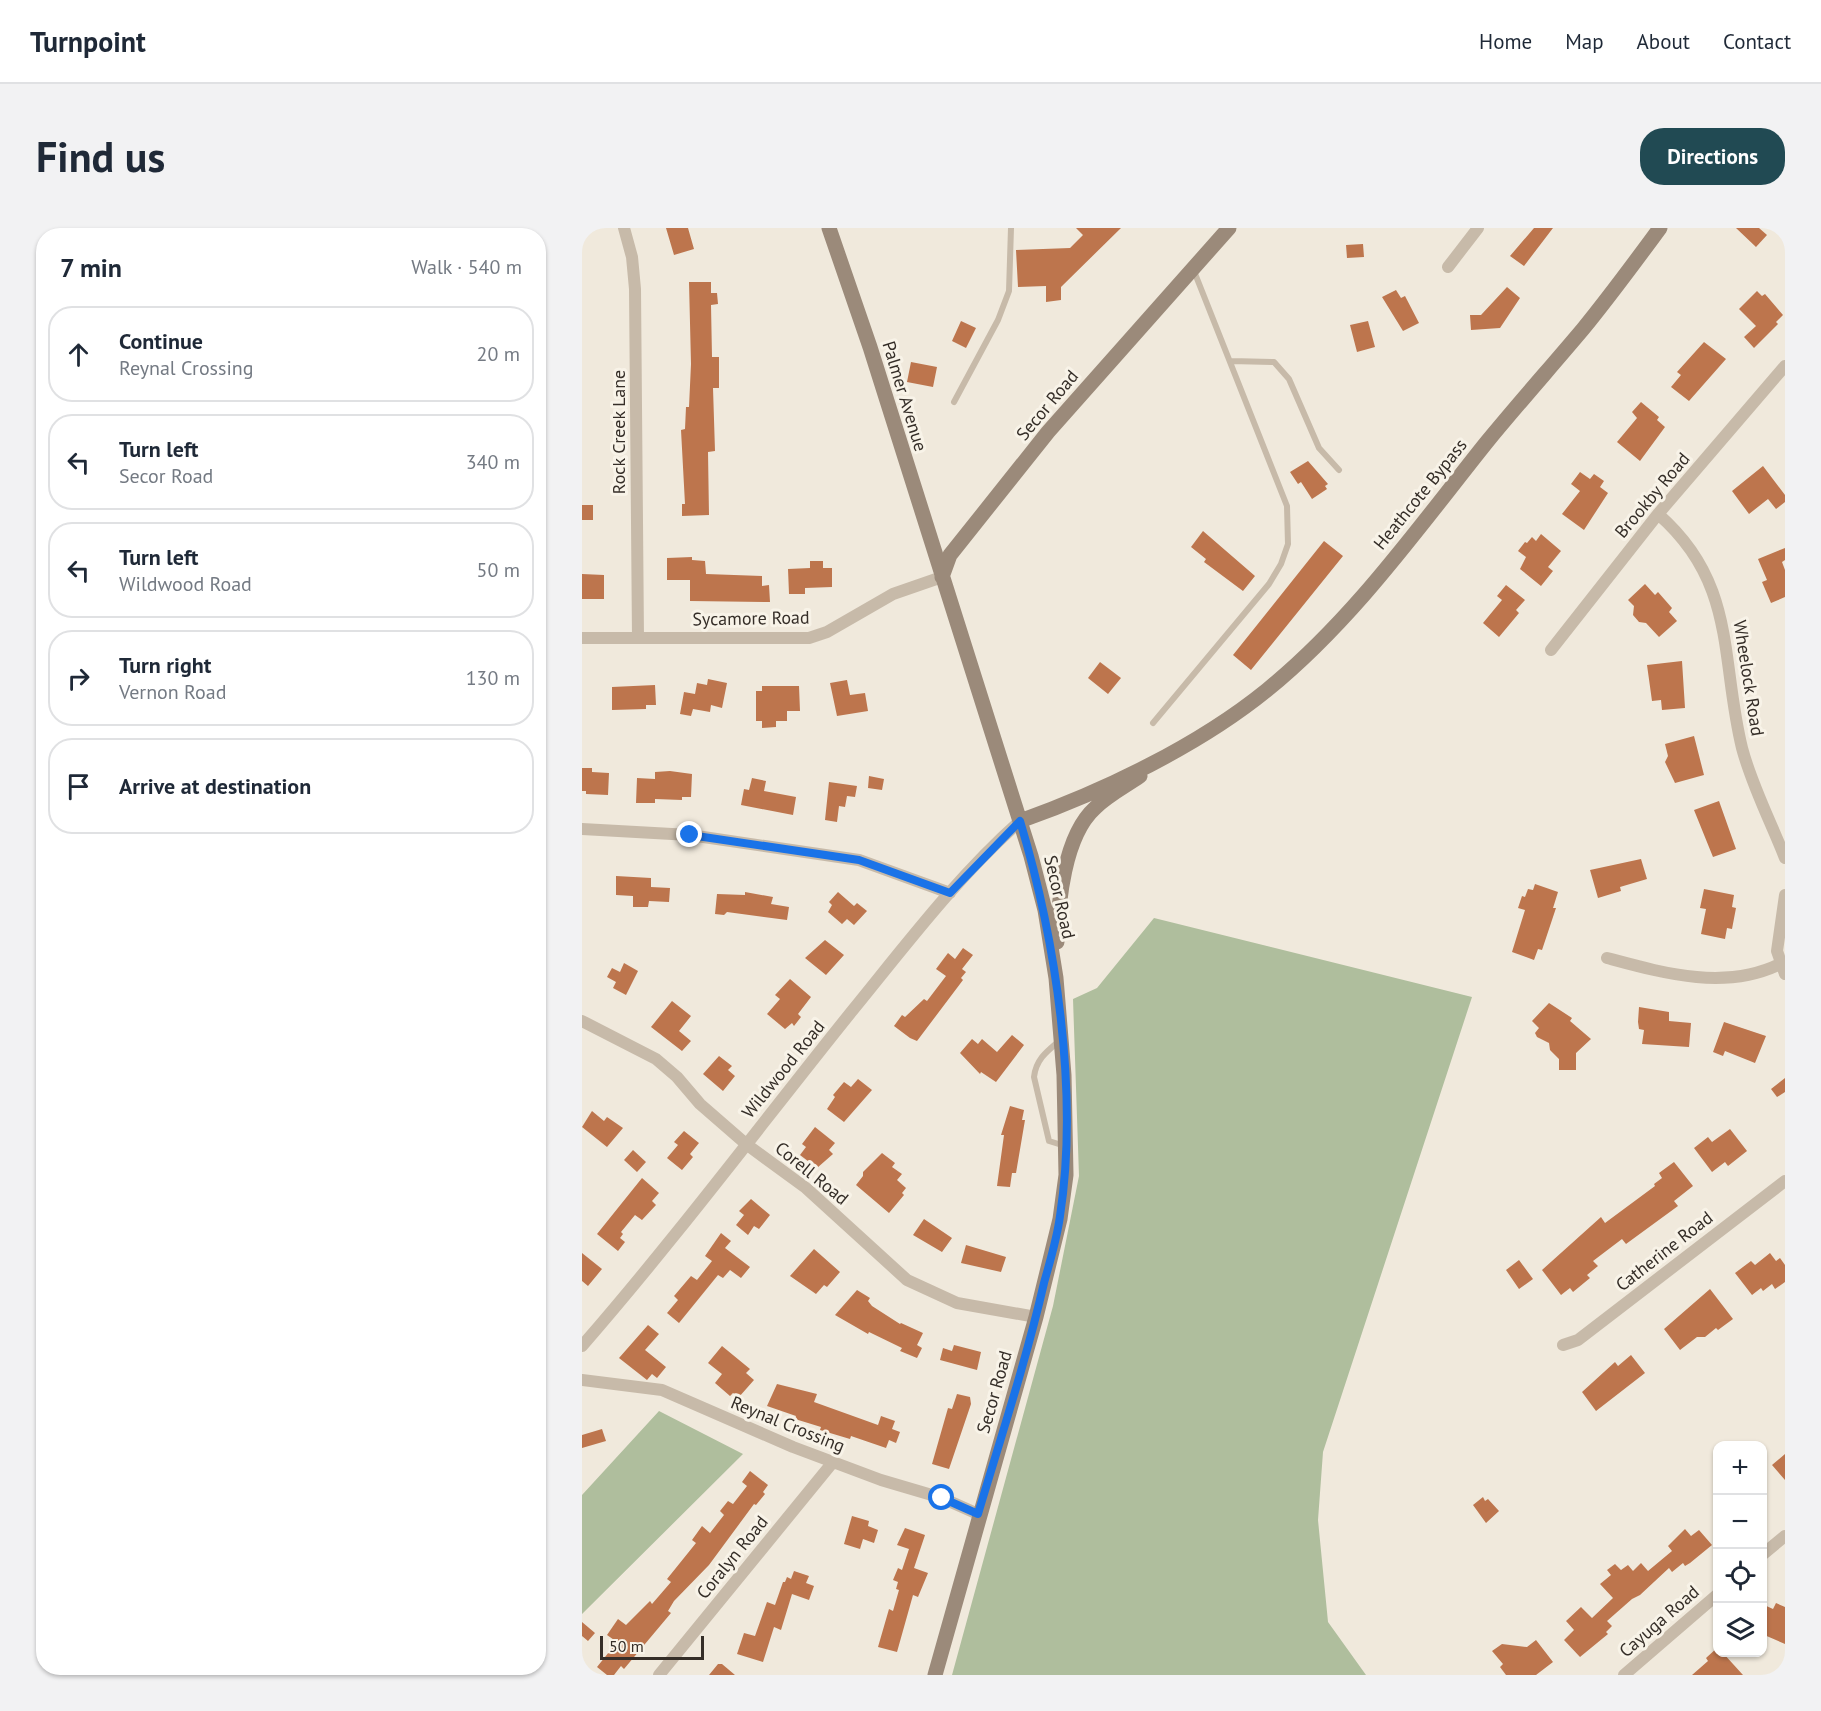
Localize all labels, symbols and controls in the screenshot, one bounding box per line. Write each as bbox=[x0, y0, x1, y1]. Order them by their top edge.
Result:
text: Turnpoint bbox=[30, 23, 146, 60]
text: Home bbox=[1479, 28, 1532, 55]
text: Map bbox=[1565, 28, 1604, 55]
text: About bbox=[1637, 28, 1690, 55]
text: Contact bbox=[1723, 28, 1791, 55]
button: Directions bbox=[1640, 128, 1785, 185]
text: Find us bbox=[36, 129, 165, 184]
text: 7 min bbox=[60, 251, 122, 284]
text: Walk · 540 m bbox=[411, 254, 522, 280]
text: Continue bbox=[119, 327, 203, 355]
icon: ahead bbox=[62, 338, 95, 371]
street label: Palmer Avenue bbox=[877, 338, 933, 454]
text: 20 m bbox=[477, 341, 520, 367]
text: Reynal Crossing bbox=[119, 355, 254, 381]
street label: Secor Road bbox=[1011, 365, 1083, 445]
street label: Rock Creek Lane bbox=[607, 370, 630, 494]
street label: Heathcote Bypass bbox=[1368, 434, 1472, 554]
text: Turn left bbox=[119, 435, 199, 463]
icon: left bbox=[62, 446, 95, 479]
street label: Brookby Road bbox=[1610, 447, 1694, 543]
text: 340 m bbox=[466, 449, 520, 475]
text: Secor Road bbox=[119, 463, 213, 489]
text: Turn left bbox=[119, 543, 199, 571]
icon: left bbox=[62, 554, 95, 587]
text: 50 m bbox=[477, 557, 520, 583]
text: Wildwood Road bbox=[119, 571, 252, 597]
street label: Sycamore Road bbox=[692, 605, 810, 631]
street label: Wheelock Road bbox=[1729, 618, 1769, 738]
text: Turn right bbox=[119, 651, 211, 679]
icon: right bbox=[62, 662, 95, 695]
text: 130 m bbox=[466, 665, 520, 691]
text: Vernon Road bbox=[119, 679, 226, 705]
icon: arrive bbox=[62, 770, 95, 803]
text: Arrive at destination bbox=[119, 772, 311, 800]
route end bbox=[676, 821, 702, 847]
street label: Secor Road bbox=[1039, 853, 1081, 941]
street label: Wildwood Road bbox=[736, 1015, 830, 1123]
street label: Corell Road bbox=[771, 1136, 853, 1210]
street label: Catherine Road bbox=[1611, 1206, 1717, 1296]
street label: Secor Road bbox=[971, 1348, 1017, 1436]
street label: Reynal Crossing bbox=[728, 1391, 848, 1457]
map controls bbox=[1713, 1441, 1767, 1657]
button: + bbox=[1713, 1441, 1767, 1495]
route start bbox=[928, 1484, 954, 1510]
button: − bbox=[1713, 1495, 1767, 1549]
street label: Coralyn Road bbox=[691, 1511, 773, 1603]
button: locate bbox=[1713, 1549, 1767, 1603]
street label: Cayuga Road bbox=[1614, 1580, 1704, 1662]
button: layers bbox=[1713, 1603, 1767, 1657]
scale bar bbox=[600, 1633, 704, 1660]
text: 50 m bbox=[609, 1636, 644, 1656]

